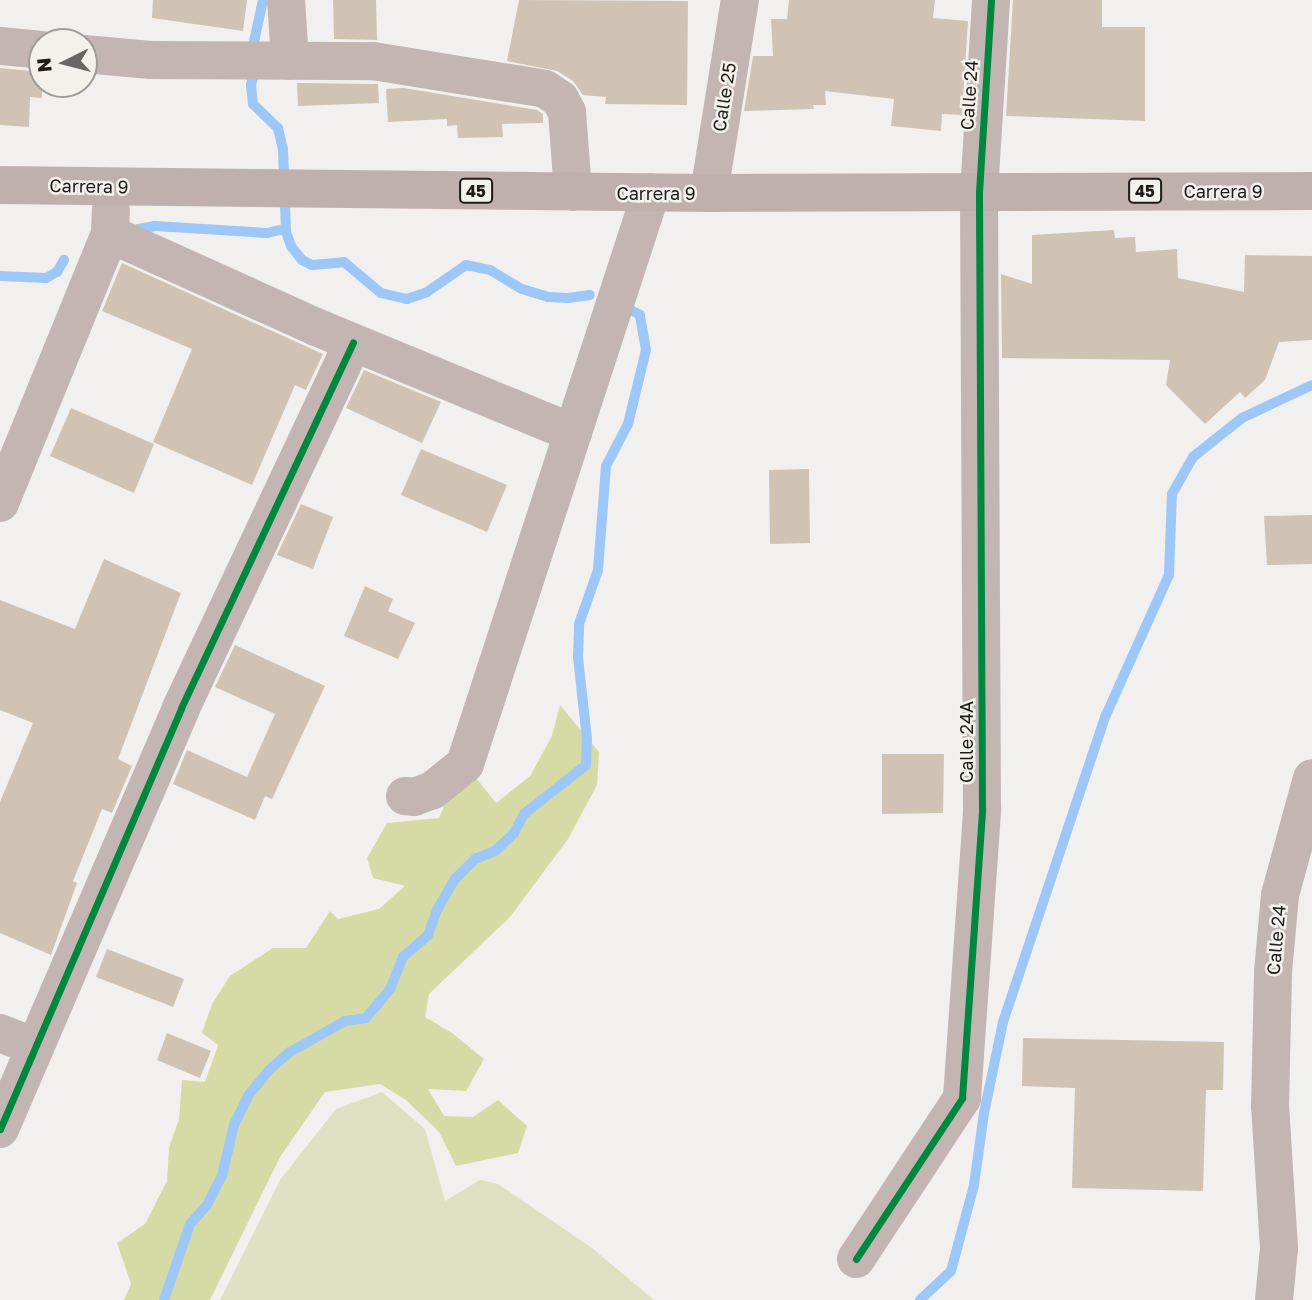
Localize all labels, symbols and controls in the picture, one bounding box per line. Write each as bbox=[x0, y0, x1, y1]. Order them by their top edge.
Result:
north arrow bbox=[28, 28, 98, 98]
text: N bbox=[31, 57, 56, 73]
street label: Calle 24 bbox=[956, 59, 982, 131]
street label: Calle 25 bbox=[708, 61, 740, 133]
street label: Carrera 9 bbox=[49, 175, 129, 197]
road number: 45 bbox=[458, 178, 494, 204]
road number: 45 bbox=[1128, 178, 1162, 204]
street label: Carrera 9 bbox=[1183, 180, 1263, 202]
street label: Carrera 9 bbox=[616, 182, 696, 204]
street label: Calle 24A bbox=[955, 701, 977, 783]
street label: Calle 24 bbox=[1262, 904, 1290, 976]

